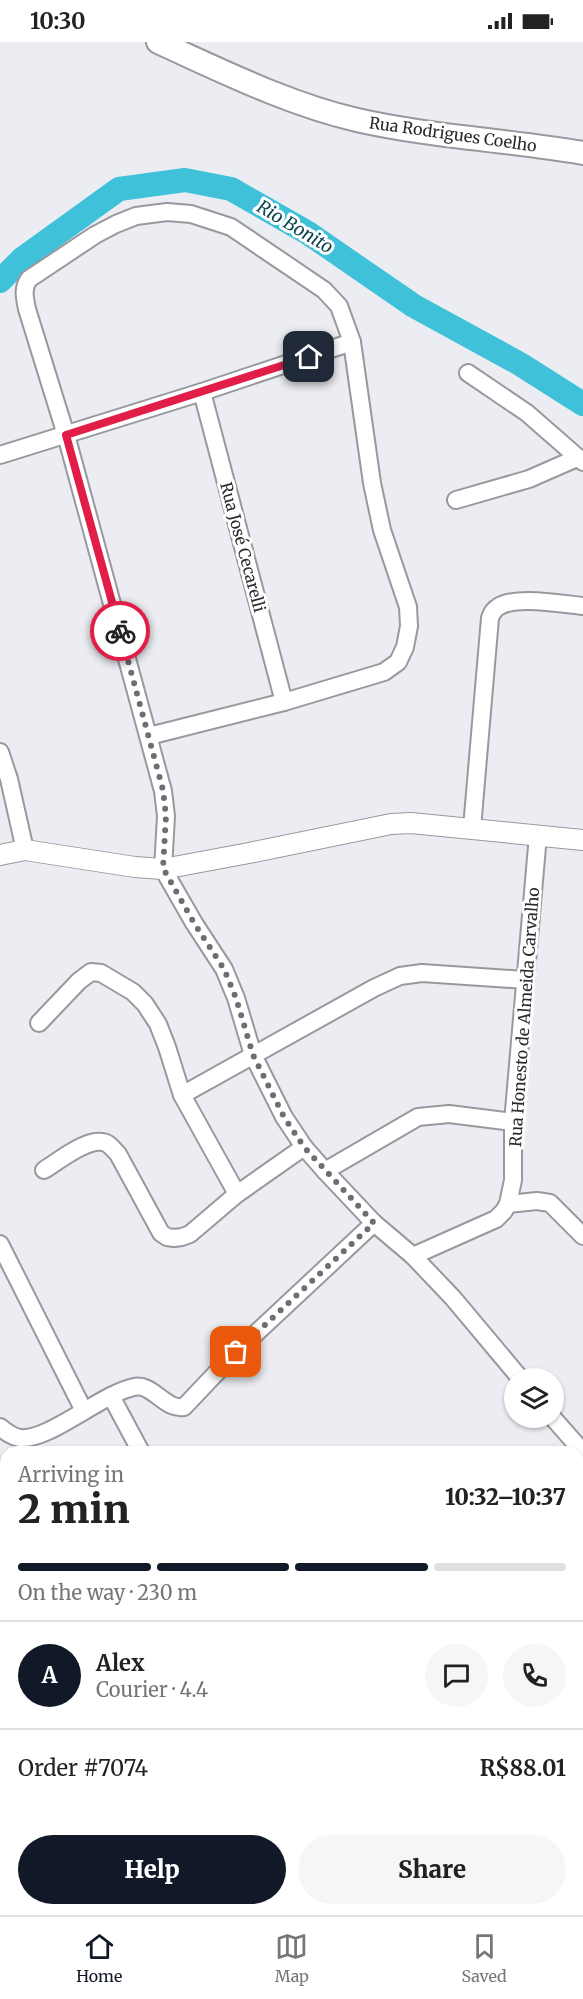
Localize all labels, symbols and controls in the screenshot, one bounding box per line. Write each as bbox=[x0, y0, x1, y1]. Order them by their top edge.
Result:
text: 10:30 bbox=[30, 7, 86, 35]
street label: Rua Rodrigues Coelho bbox=[368, 112, 538, 156]
water label: Rio Bonito bbox=[253, 195, 338, 258]
pin bbox=[283, 331, 334, 382]
icon: home bbox=[292, 340, 325, 373]
street label: Rua José Cecarelli bbox=[216, 480, 270, 614]
courier bbox=[90, 601, 150, 661]
icon: bike bbox=[104, 615, 137, 648]
street label: Rua Honesto de Almeida Carvalho bbox=[505, 886, 543, 1148]
pin bbox=[210, 1326, 261, 1377]
icon: bag bbox=[219, 1335, 252, 1368]
map controls bbox=[504, 1368, 564, 1428]
button: layers bbox=[504, 1368, 564, 1428]
text: Arriving in bbox=[18, 1462, 124, 1487]
text: 10:32–10:37 bbox=[445, 1483, 566, 1511]
text: 2 min bbox=[18, 1485, 130, 1534]
text: On the way · 230 m bbox=[18, 1580, 197, 1605]
button: chat bbox=[425, 1644, 488, 1707]
button: phone bbox=[503, 1644, 566, 1707]
text: Alex bbox=[96, 1649, 145, 1677]
text: A bbox=[42, 1661, 57, 1689]
text: Courier · 4.4 bbox=[96, 1677, 208, 1702]
text: Order #7074 bbox=[18, 1754, 148, 1782]
text: R$88.01 bbox=[480, 1754, 566, 1782]
button: Help bbox=[18, 1835, 286, 1904]
button: Share bbox=[298, 1835, 566, 1904]
tab: Home bbox=[76, 1930, 122, 1986]
tab: Map bbox=[275, 1930, 309, 1986]
tab: Saved bbox=[461, 1930, 507, 1986]

